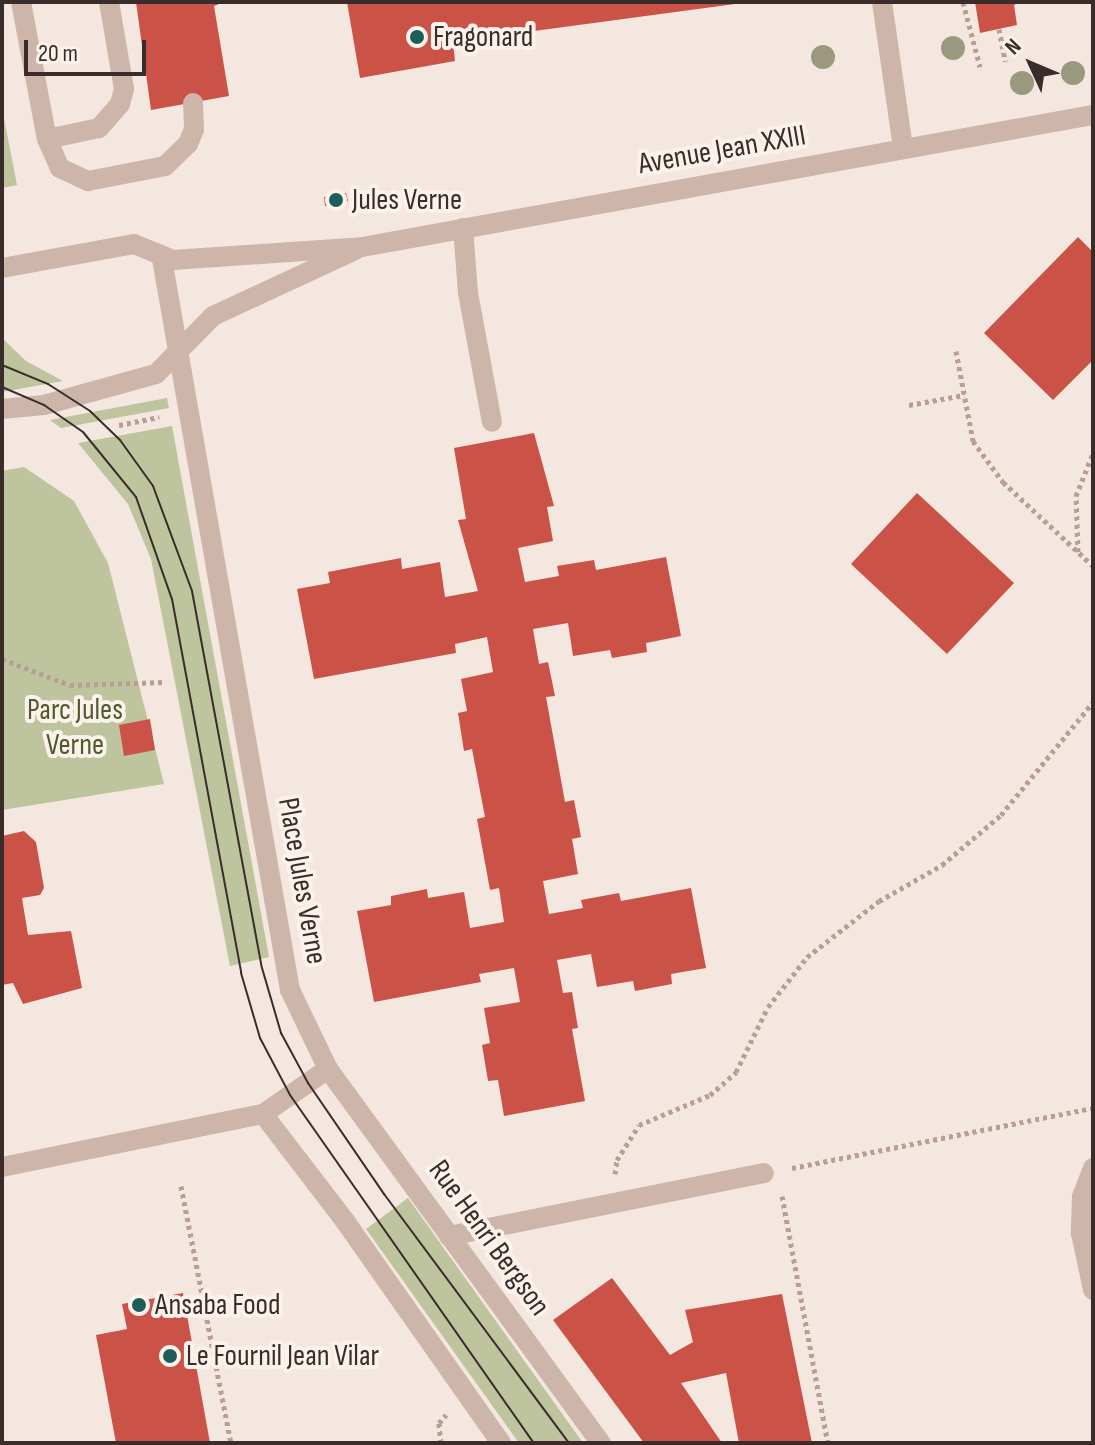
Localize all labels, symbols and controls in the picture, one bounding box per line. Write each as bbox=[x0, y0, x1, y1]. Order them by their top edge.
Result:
place label: Fragonard bbox=[433, 19, 533, 55]
scale bar bbox=[28, 24, 150, 74]
north arrow bbox=[991, 24, 1071, 104]
marker: Fragonard bbox=[408, 28, 426, 46]
text: N bbox=[1000, 33, 1027, 61]
text: 20 m bbox=[38, 39, 78, 68]
street label: Avenue Jean XXIII bbox=[636, 118, 808, 182]
place label: Jules Verne bbox=[352, 182, 462, 218]
marker: Jules Verne bbox=[327, 191, 345, 209]
park label: Parc Jules Verne bbox=[27, 692, 123, 762]
street label: Place Jules Verne bbox=[270, 795, 334, 967]
street label: Rue Henri Bergson bbox=[420, 1153, 558, 1323]
place label: Ansaba Food bbox=[155, 1287, 281, 1323]
marker: Ansaba Food bbox=[130, 1296, 148, 1314]
place label: Le Fournil Jean Vilar bbox=[186, 1338, 379, 1374]
marker: Le Fournil Jean Vilar bbox=[161, 1347, 179, 1365]

